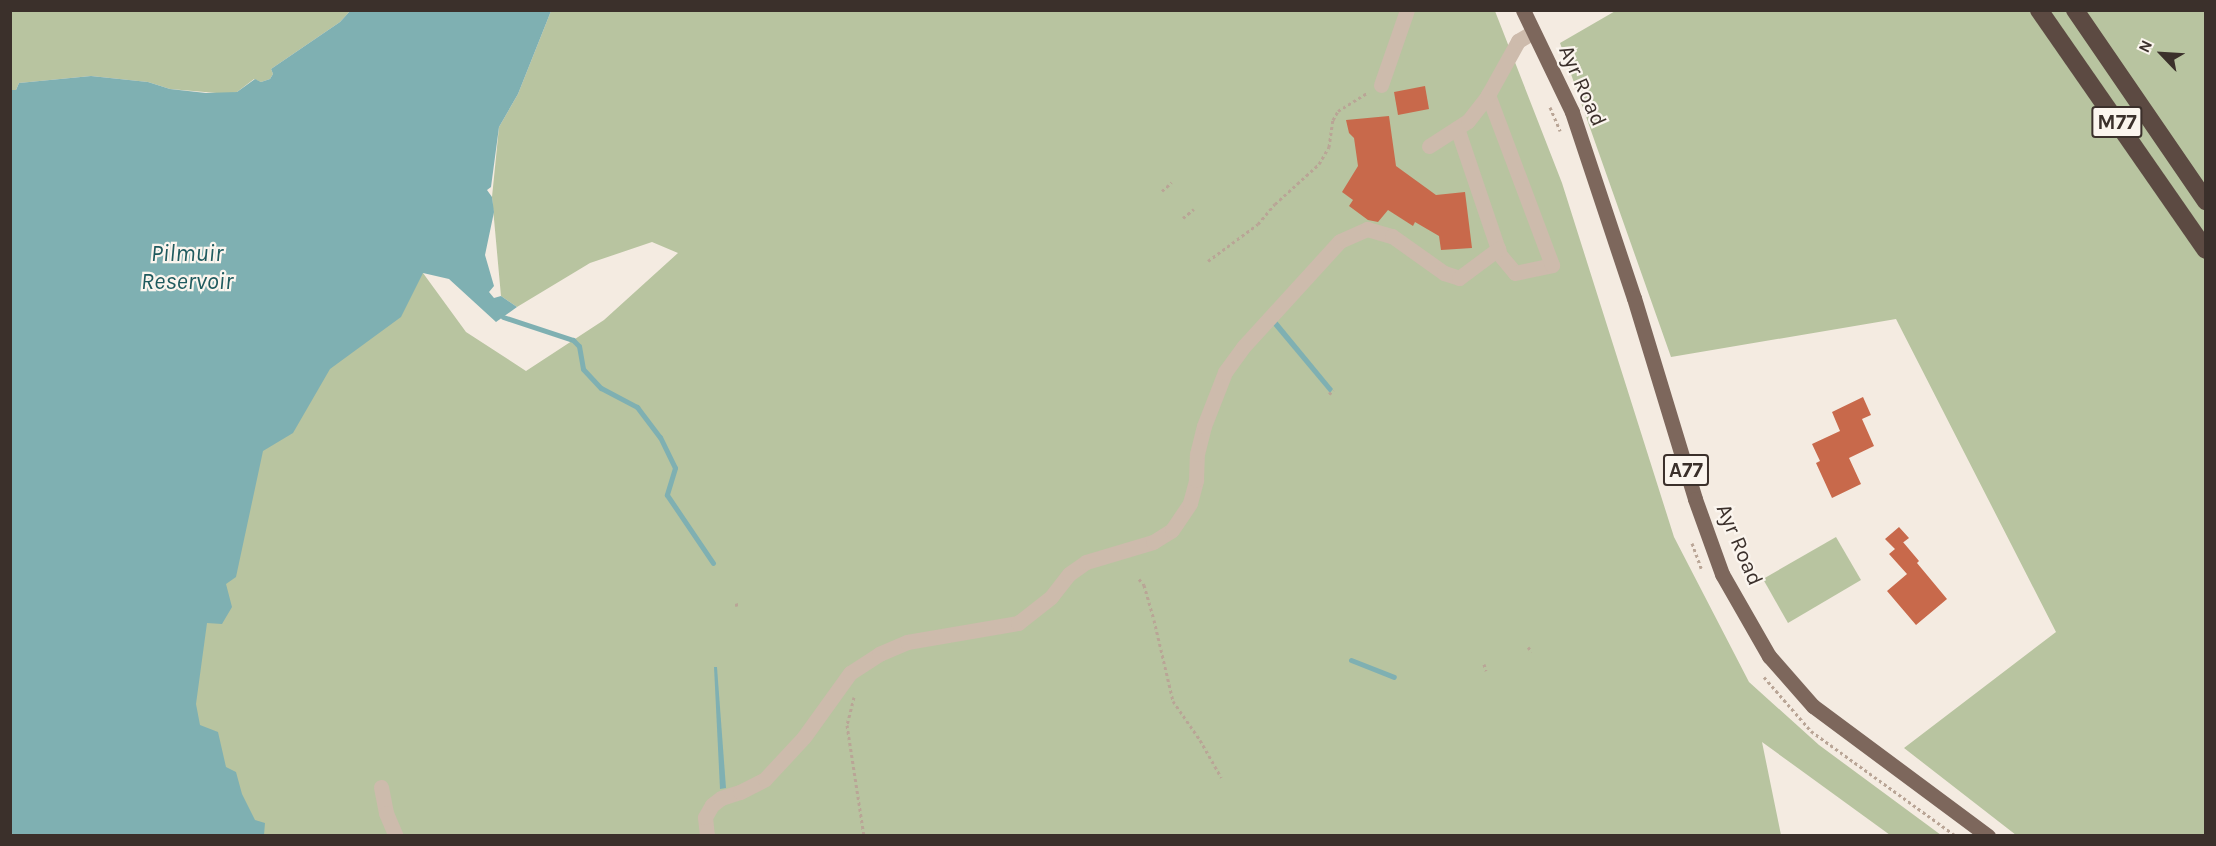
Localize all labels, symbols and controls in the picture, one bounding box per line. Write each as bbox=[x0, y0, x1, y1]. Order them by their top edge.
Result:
north arrow bbox=[2132, 24, 2192, 84]
text: N bbox=[2134, 37, 2156, 55]
street label: Ayr Road bbox=[1552, 41, 1612, 131]
road number: M77 bbox=[2090, 104, 2144, 140]
water label: Pilmuir Reservoir bbox=[141, 240, 233, 296]
road number: A77 bbox=[1662, 452, 1710, 488]
street label: Ayr Road bbox=[1710, 500, 1768, 590]

